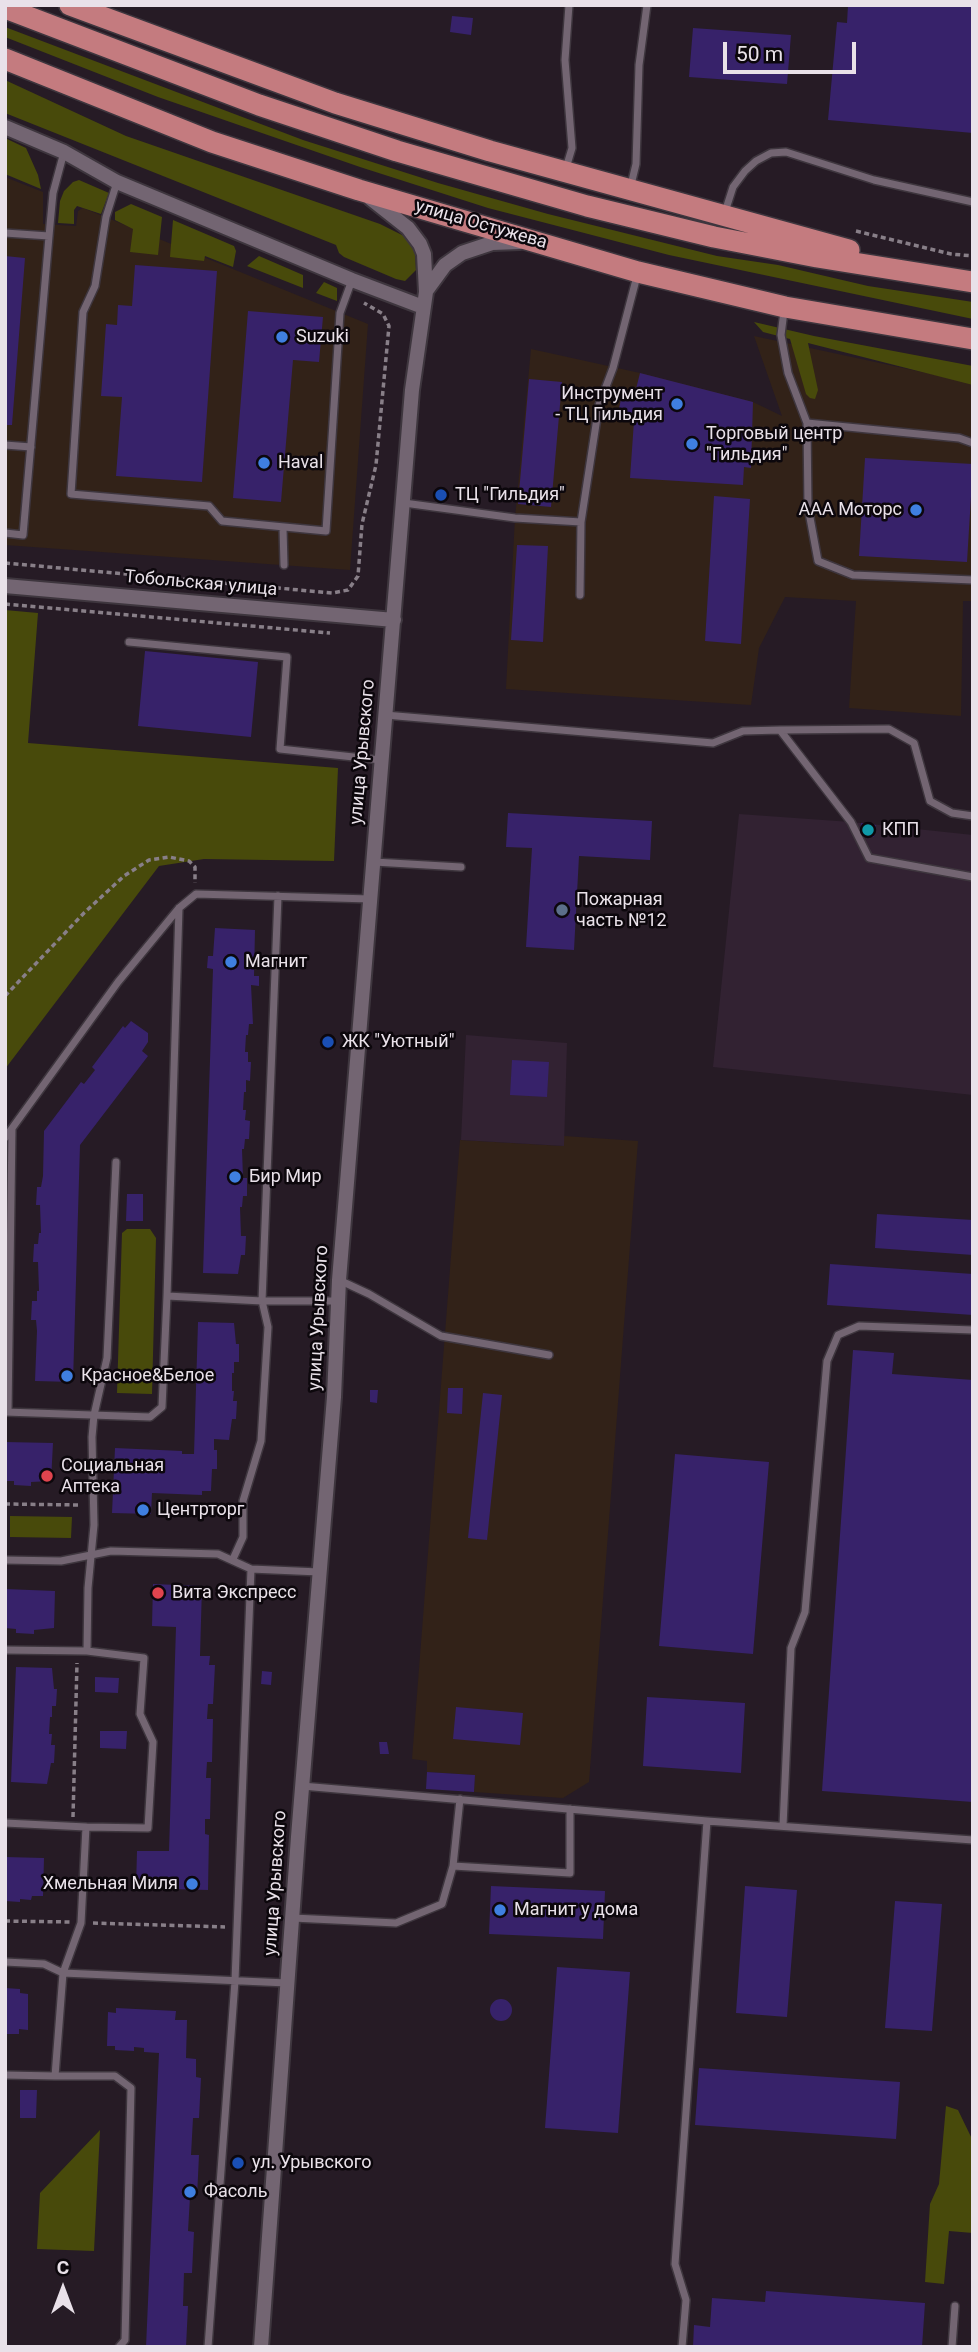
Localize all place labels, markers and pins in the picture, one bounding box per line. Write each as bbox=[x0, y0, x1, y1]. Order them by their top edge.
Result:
place label: Suzuki bbox=[296, 326, 349, 348]
marker: Suzuki bbox=[274, 329, 290, 345]
place label: Инструмент - ТЦ Гильдия bbox=[555, 383, 663, 426]
marker: Инструмент - ТЦ Гильдия bbox=[669, 396, 685, 412]
place label: Торговый центр "Гильдия" bbox=[706, 423, 842, 466]
marker: Торговый центр "Гильдия" bbox=[684, 436, 700, 452]
place label: Haval bbox=[278, 452, 323, 474]
marker: Haval bbox=[256, 455, 272, 471]
place label: ТЦ "Гильдия" bbox=[455, 484, 565, 506]
marker: ТЦ "Гильдия" bbox=[433, 487, 449, 503]
place label: ААА Моторс bbox=[798, 499, 902, 521]
marker: ААА Моторс bbox=[908, 502, 924, 518]
place label: КПП bbox=[882, 819, 919, 841]
marker: КПП bbox=[860, 822, 876, 838]
place label: Пожарная часть №12 bbox=[576, 889, 667, 932]
marker: Пожарная часть №12 bbox=[554, 902, 570, 918]
place label: Магнит bbox=[245, 951, 307, 973]
marker: Магнит bbox=[223, 954, 239, 970]
place label: ЖК "Уютный" bbox=[342, 1031, 454, 1053]
marker: ЖК "Уютный" bbox=[320, 1034, 336, 1050]
place label: Бир Мир bbox=[249, 1166, 322, 1188]
marker: Бир Мир bbox=[227, 1169, 243, 1185]
place label: Красное&Белое bbox=[81, 1365, 214, 1387]
marker: Красное&Белое bbox=[59, 1368, 75, 1384]
place label: Социальная Аптека bbox=[61, 1455, 164, 1498]
marker: Социальная Аптека bbox=[39, 1468, 55, 1484]
place label: Центрторг bbox=[157, 1499, 244, 1521]
marker: Центрторг bbox=[135, 1502, 151, 1518]
place label: Вита Экспресс bbox=[172, 1582, 296, 1604]
marker: Вита Экспресс bbox=[150, 1585, 166, 1601]
place label: Хмельная Миля bbox=[43, 1873, 178, 1895]
marker: Хмельная Миля bbox=[184, 1876, 200, 1892]
place label: Магнит у дома bbox=[514, 1899, 638, 1921]
marker: Магнит у дома bbox=[492, 1902, 508, 1918]
place label: ул. Урывского bbox=[252, 2152, 371, 2174]
marker: ул. Урывского bbox=[230, 2155, 246, 2171]
place label: Фасоль bbox=[204, 2181, 267, 2203]
marker: Фасоль bbox=[182, 2184, 198, 2200]

